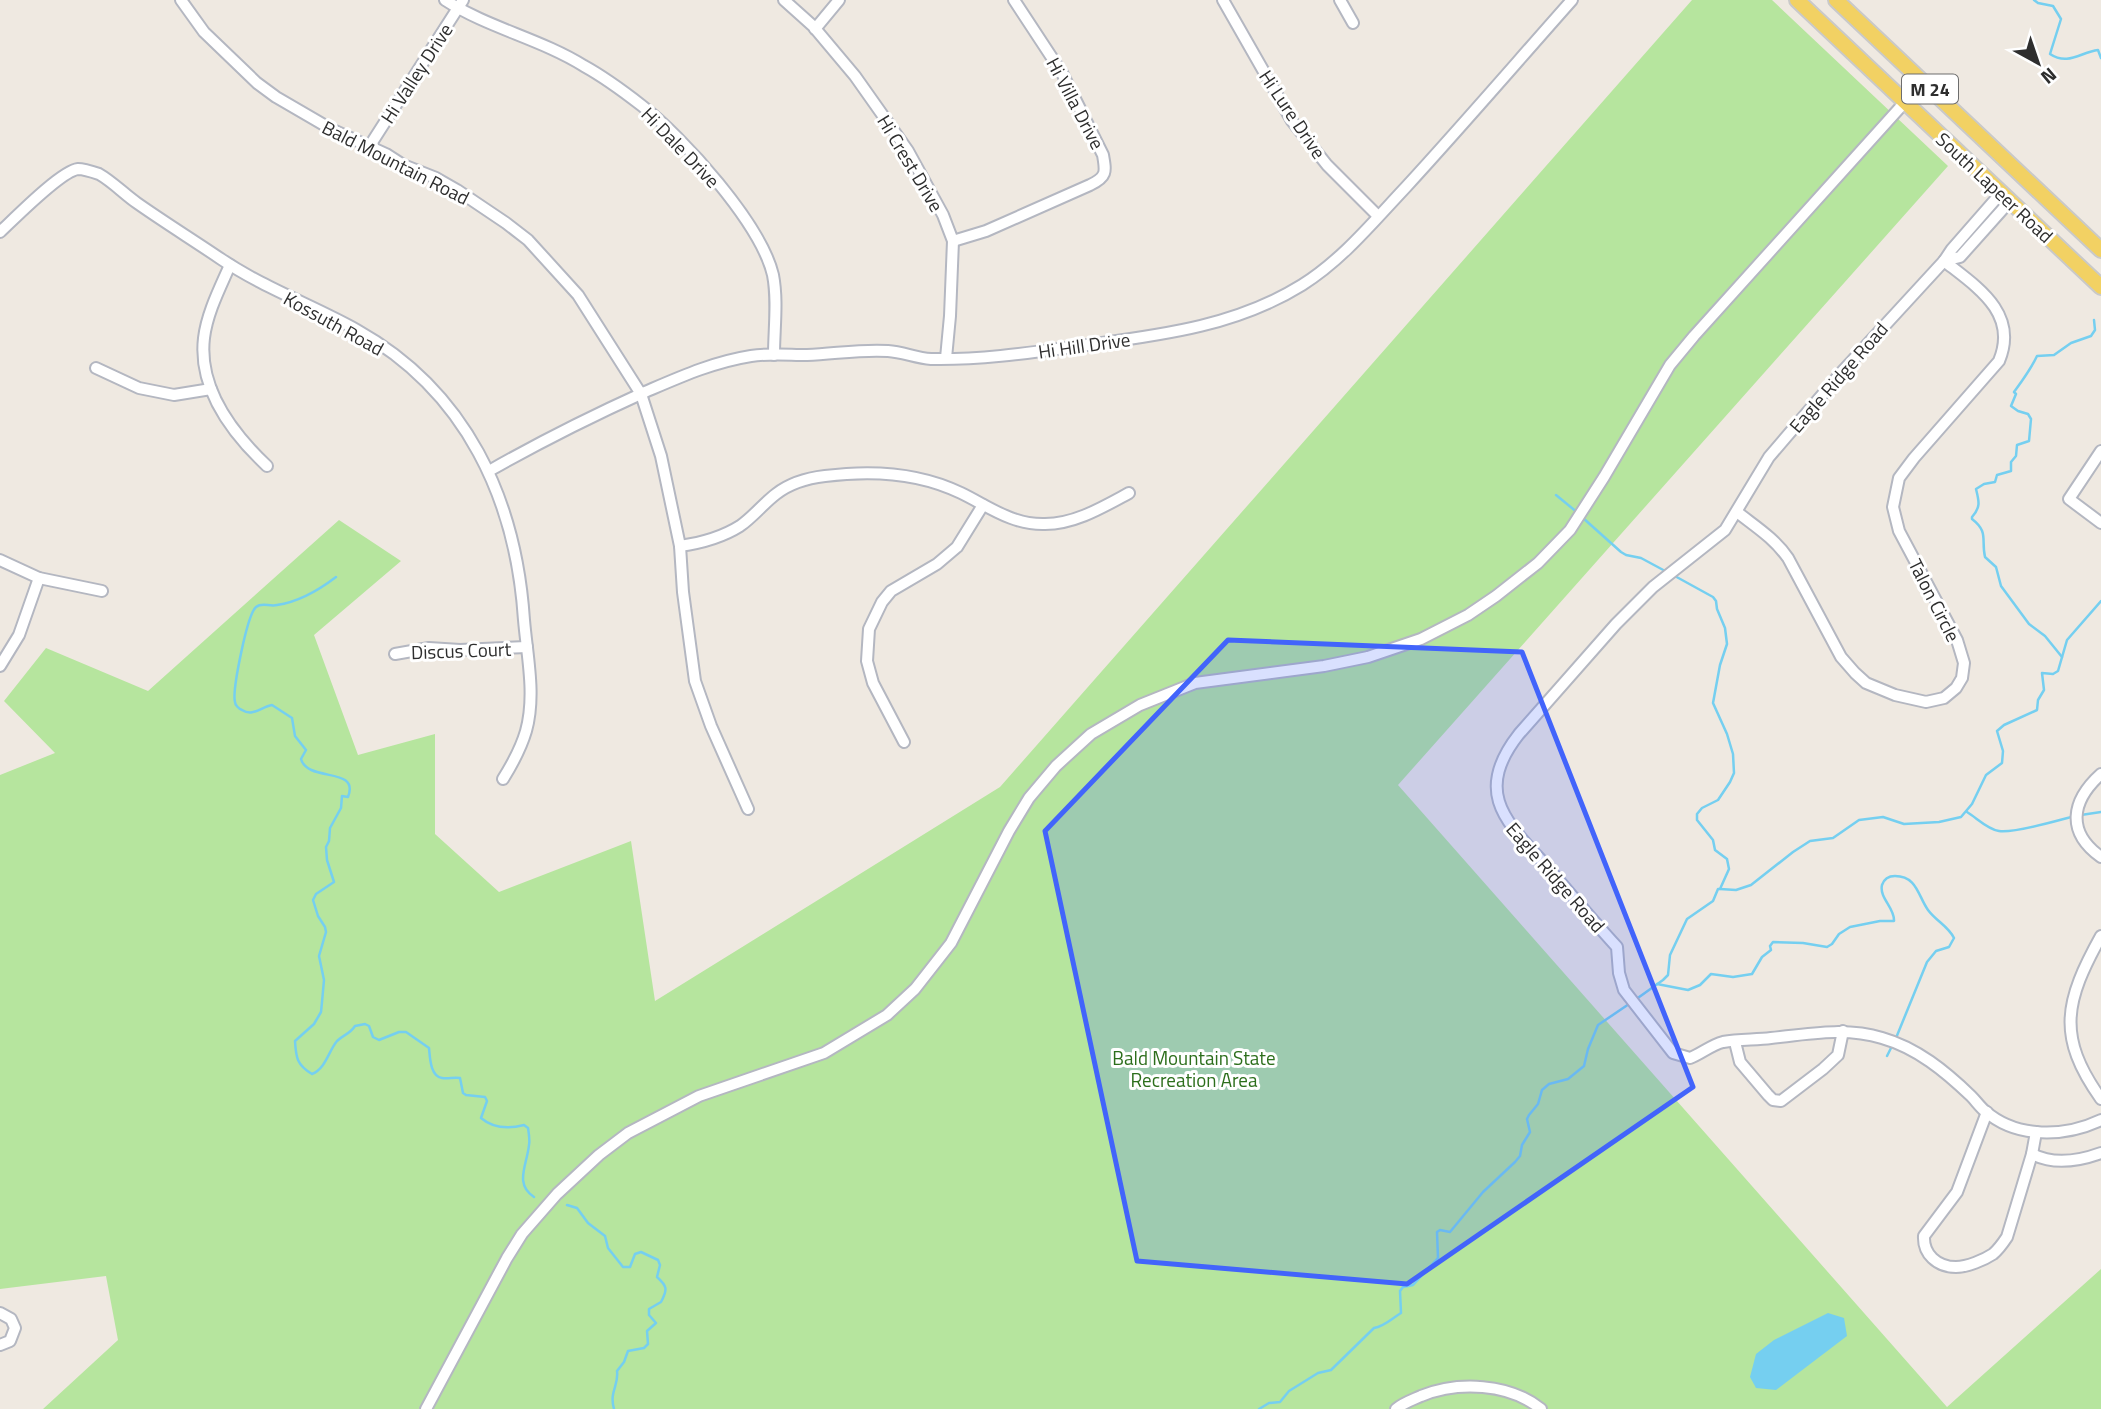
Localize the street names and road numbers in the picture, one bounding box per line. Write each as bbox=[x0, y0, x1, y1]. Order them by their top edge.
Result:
street label: Hi Valley Drive bbox=[373, 17, 459, 129]
street label: Hi Villa Drive bbox=[1040, 52, 1112, 154]
street label: Hi Lure Drive bbox=[1252, 64, 1334, 164]
road number: M 24 bbox=[1902, 74, 1958, 104]
street label: Hi Dale Drive bbox=[635, 100, 727, 194]
street label: Hi Crest Drive bbox=[871, 109, 951, 217]
street label: Bald Mountain Road bbox=[317, 112, 475, 212]
street label: South Lapeer Road bbox=[1930, 125, 2060, 249]
street label: Kossuth Road bbox=[279, 284, 389, 362]
street label: Eagle Ridge Road bbox=[1782, 315, 1894, 439]
street label: Hi Hill Drive bbox=[1036, 324, 1132, 366]
street label: Talon Circle bbox=[1902, 553, 1968, 647]
street label: Discus Court bbox=[410, 634, 512, 666]
street label: Eagle Ridge Road bbox=[1500, 815, 1612, 939]

